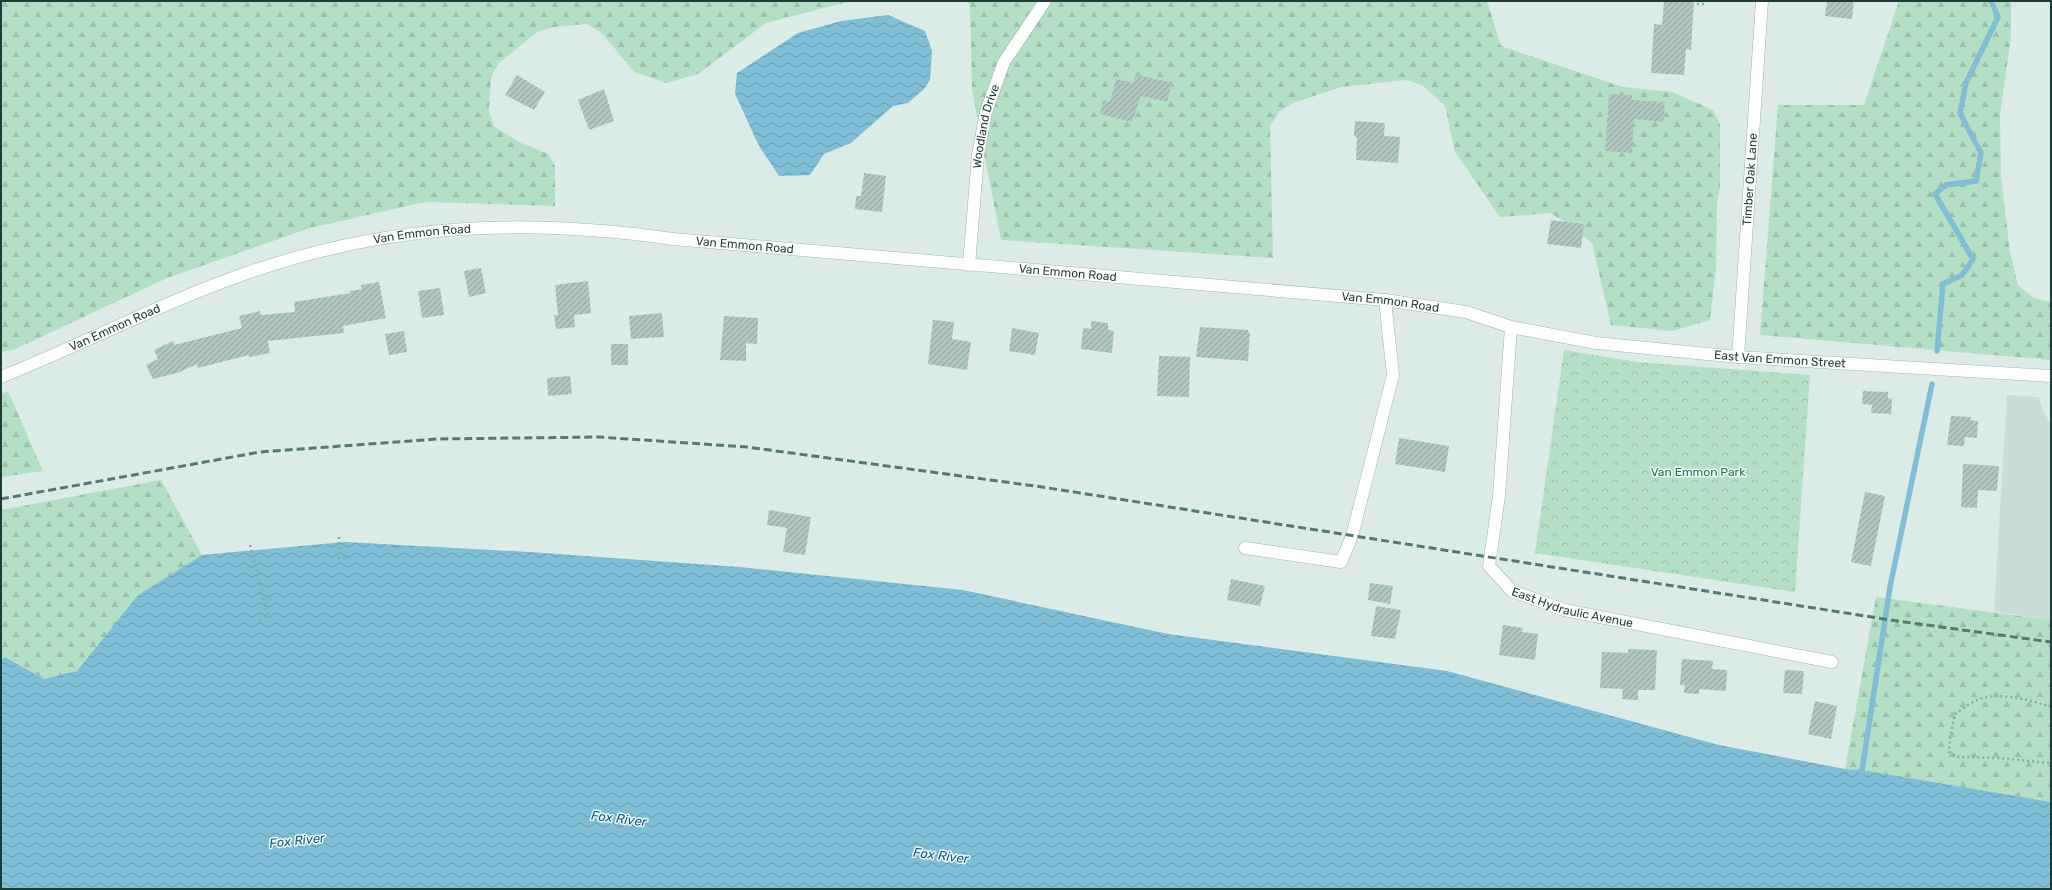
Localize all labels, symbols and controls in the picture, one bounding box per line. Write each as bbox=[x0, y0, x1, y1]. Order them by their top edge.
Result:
street label: Woodland Drive bbox=[970, 82, 1002, 169]
street label: Timber Oak Lane bbox=[1740, 132, 1760, 226]
street label: Van Emmon Road bbox=[372, 222, 471, 247]
street label: Van Emmon Road bbox=[695, 234, 794, 256]
street label: Van Emmon Road bbox=[1018, 262, 1117, 284]
street label: Van Emmon Road bbox=[1341, 289, 1440, 315]
street label: Van Emmon Road bbox=[67, 301, 162, 354]
street label: East Van Emmon Street bbox=[1714, 348, 1847, 371]
park label: Van Emmon Park bbox=[1651, 465, 1746, 479]
street label: East Hydraulic Avenue bbox=[1510, 585, 1635, 630]
water label: Fox River bbox=[590, 808, 649, 829]
water label: Fox River bbox=[268, 830, 327, 851]
water label: Fox River bbox=[912, 845, 971, 866]

